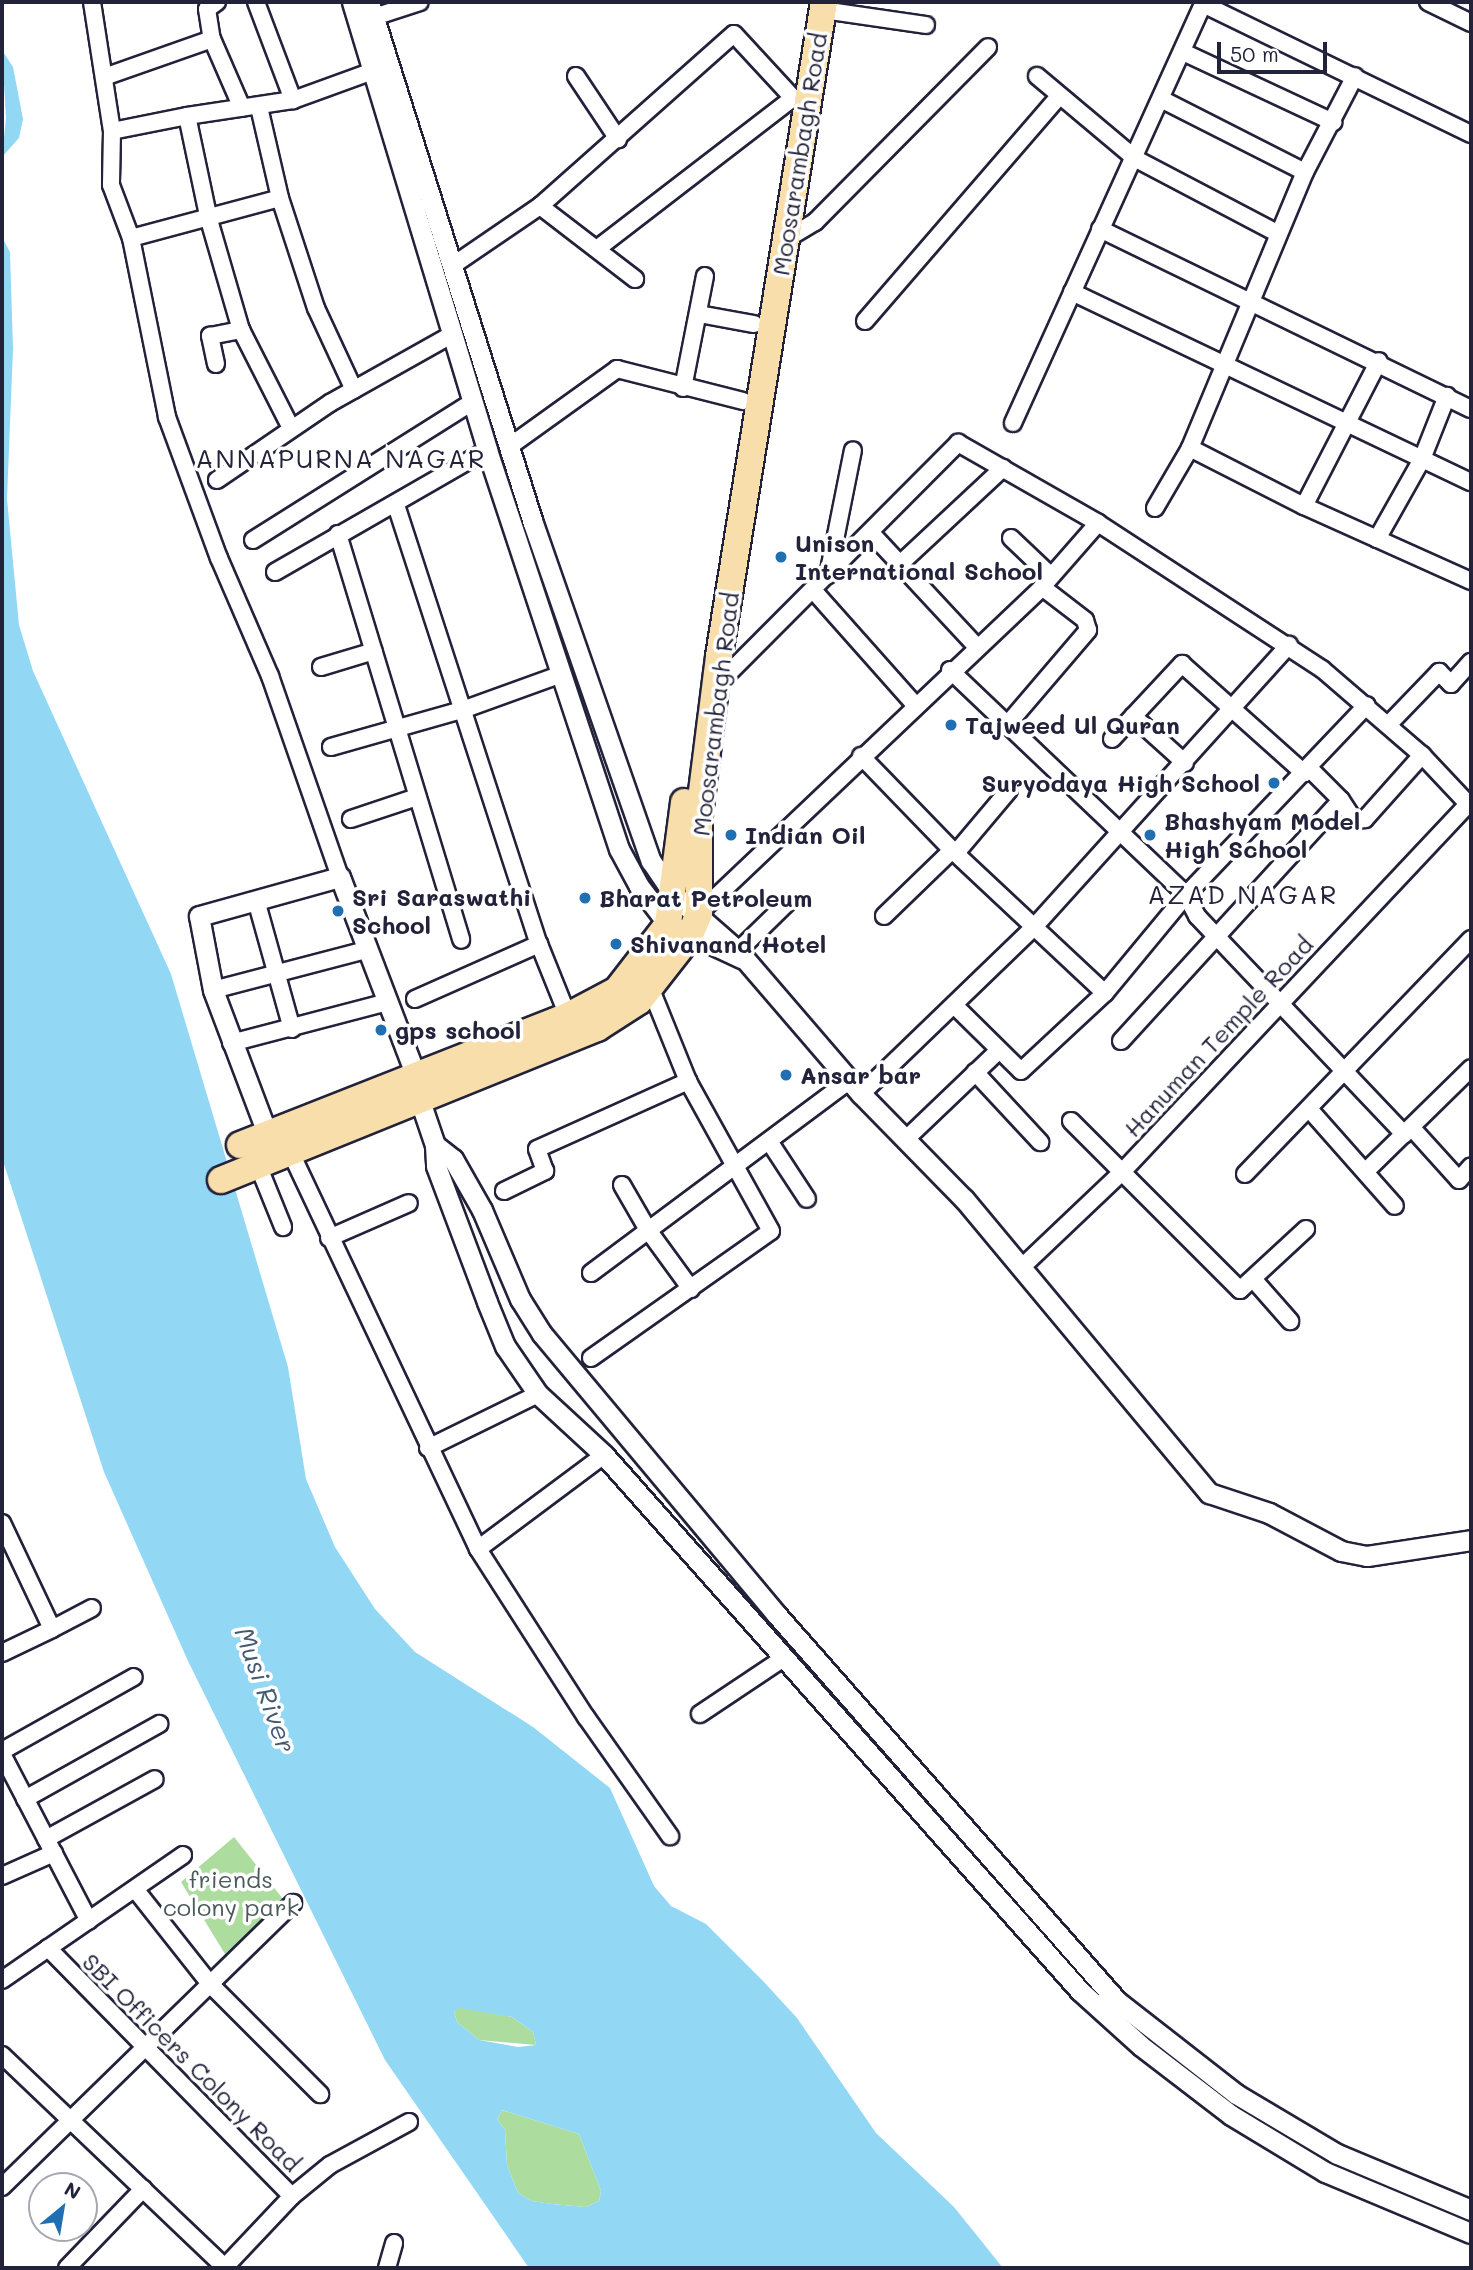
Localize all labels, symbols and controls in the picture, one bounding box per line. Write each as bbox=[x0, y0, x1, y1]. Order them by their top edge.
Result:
scale bar bbox=[1221, 28, 1331, 72]
street label: Moosarambagh Road bbox=[766, 31, 832, 277]
text: 50 m bbox=[1230, 40, 1279, 67]
district label: ANNAPURNA NAGAR bbox=[197, 443, 485, 475]
place label: Unison International School bbox=[795, 529, 1043, 585]
marker: Unison International School bbox=[773, 549, 789, 565]
street label: Moosarambagh Road bbox=[686, 590, 744, 838]
place label: Tajweed Ul Quran bbox=[965, 711, 1180, 739]
marker: Tajweed Ul Quran bbox=[943, 717, 959, 733]
place label: Suryodaya High School bbox=[982, 769, 1260, 797]
marker: Suryodaya High School bbox=[1266, 775, 1282, 791]
place label: Bhashyam Model High School bbox=[1164, 807, 1360, 863]
place label: Indian Oil bbox=[745, 821, 866, 849]
marker: Indian Oil bbox=[723, 827, 739, 843]
marker: Bhashyam Model High School bbox=[1142, 827, 1158, 843]
district label: AZAD NAGAR bbox=[1149, 879, 1337, 911]
place label: Sri Saraswathi School bbox=[352, 883, 531, 939]
place label: Bharat Petroleum bbox=[599, 884, 812, 912]
marker: Bharat Petroleum bbox=[577, 890, 593, 906]
marker: Sri Saraswathi School bbox=[330, 903, 346, 919]
place label: Shivanand Hotel bbox=[630, 930, 826, 958]
street label: Hanuman Temple Road bbox=[1117, 930, 1319, 1142]
marker: Shivanand Hotel bbox=[608, 936, 624, 952]
place label: gps school bbox=[395, 1016, 521, 1044]
marker: gps school bbox=[373, 1022, 389, 1038]
place label: Ansar bar bbox=[800, 1061, 921, 1089]
marker: Ansar bar bbox=[778, 1067, 794, 1083]
water label: Musi River bbox=[228, 1623, 302, 1757]
park label: friends colony park bbox=[163, 1865, 299, 1921]
street label: SBI Officers Colony Road bbox=[77, 1947, 307, 2177]
north arrow bbox=[28, 2172, 98, 2242]
text: N bbox=[60, 2176, 85, 2205]

